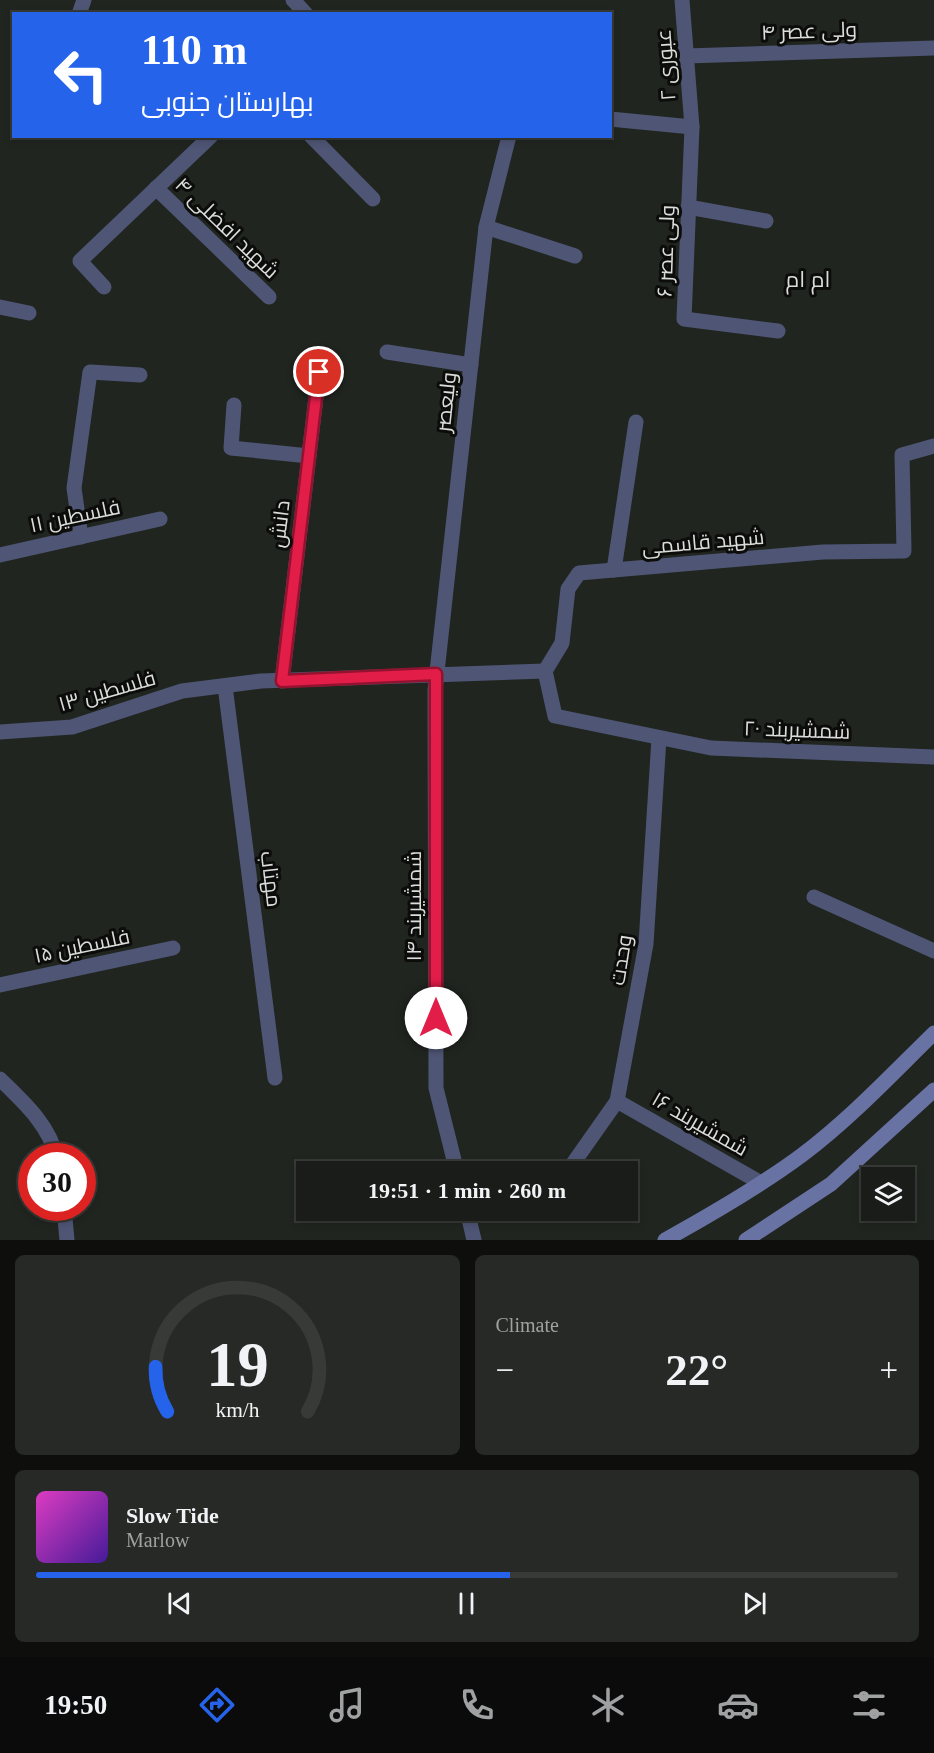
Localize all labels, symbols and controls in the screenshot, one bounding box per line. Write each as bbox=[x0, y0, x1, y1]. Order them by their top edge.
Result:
street label: ولی عصر ۴ bbox=[761, 17, 858, 46]
text: 110 m bbox=[141, 27, 247, 73]
street label: عبوری ۲ bbox=[652, 28, 681, 101]
icon: left bbox=[42, 36, 120, 114]
text: بهارستان جنوبی bbox=[141, 87, 314, 117]
street label: شهید افضلی ۴ bbox=[170, 173, 284, 284]
street label: ولی عصر ۶ bbox=[652, 204, 681, 298]
district label: ام ام bbox=[786, 267, 830, 295]
pin bbox=[293, 346, 344, 397]
icon: arrive bbox=[302, 355, 335, 388]
street label: ولیعصر bbox=[431, 371, 461, 434]
street label: فلسطین ۱۱ bbox=[27, 495, 123, 538]
street label: دانش bbox=[265, 499, 296, 549]
street label: شهید قاسمی bbox=[641, 525, 765, 560]
street label: فلسطین ۱۳ bbox=[56, 666, 159, 717]
street label: شمشیربند ۲۰ bbox=[743, 716, 851, 744]
street label: مهتاب bbox=[255, 850, 286, 909]
street label: شمشیربند ۱۴ bbox=[402, 851, 426, 961]
street label: فلسطین ۱۵ bbox=[32, 924, 132, 969]
street label: وحدت bbox=[605, 933, 637, 987]
position arrow bbox=[404, 986, 468, 1050]
street label: شمشیربند ۱۶ bbox=[648, 1087, 752, 1161]
speed limit sign: 30 bbox=[18, 1143, 96, 1221]
map controls bbox=[861, 1167, 915, 1221]
button: layers bbox=[861, 1167, 915, 1221]
text: 19:51 · 1 min · 260 m bbox=[368, 1178, 566, 1203]
text: Climate bbox=[496, 1314, 559, 1336]
text: 19 bbox=[206, 1330, 268, 1399]
text: 22° bbox=[665, 1345, 728, 1395]
text: − bbox=[496, 1352, 514, 1388]
text: + bbox=[879, 1352, 898, 1388]
text: km/h bbox=[215, 1398, 260, 1422]
text: Slow Tide bbox=[126, 1503, 219, 1528]
text: Marlow bbox=[126, 1529, 189, 1551]
icon: previous bbox=[163, 1587, 196, 1620]
icon: pause bbox=[450, 1587, 483, 1620]
icon: next bbox=[738, 1587, 771, 1620]
icon: directions bbox=[196, 1684, 238, 1726]
icon: music bbox=[326, 1684, 368, 1726]
icon: phone bbox=[456, 1684, 498, 1726]
icon: climate bbox=[587, 1684, 629, 1726]
icon: car bbox=[717, 1684, 759, 1726]
icon: filters bbox=[848, 1684, 890, 1726]
text: 19:50 bbox=[44, 1690, 107, 1720]

